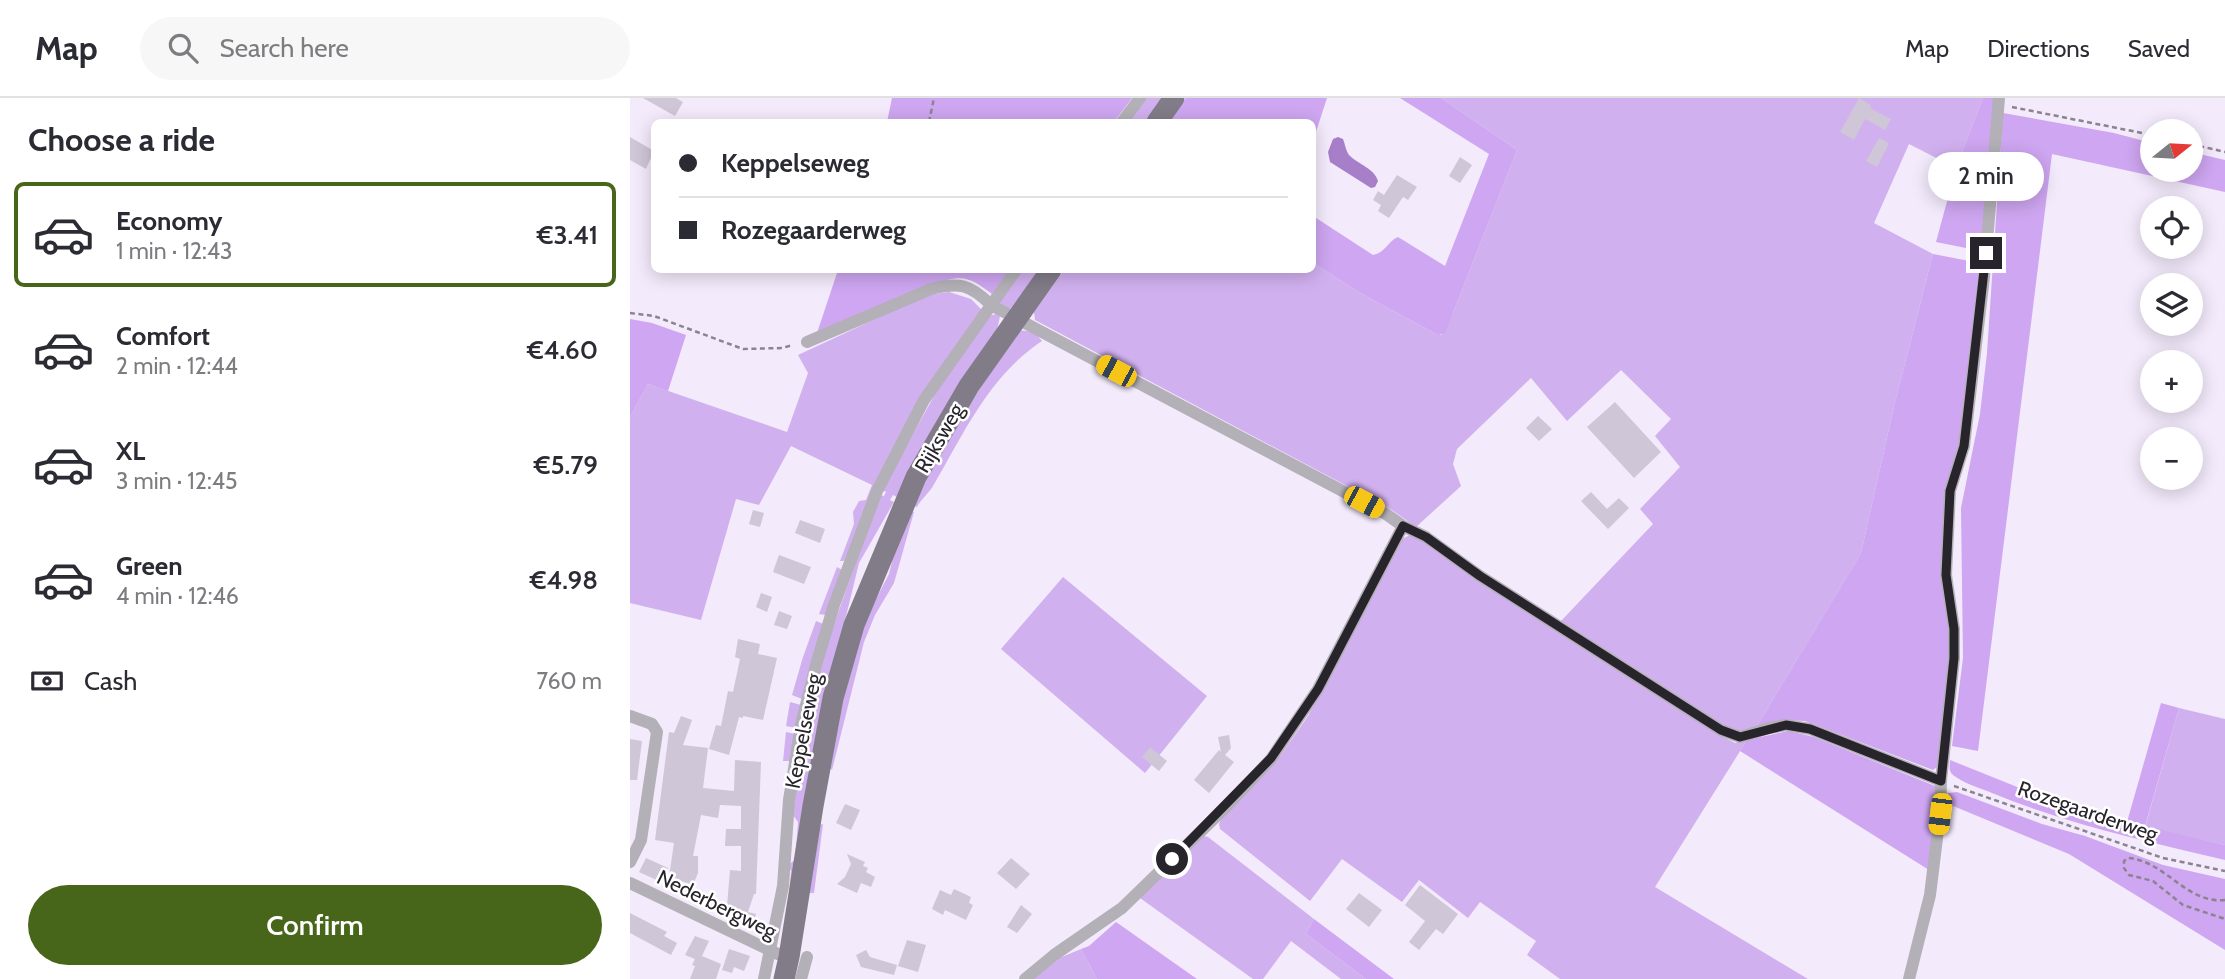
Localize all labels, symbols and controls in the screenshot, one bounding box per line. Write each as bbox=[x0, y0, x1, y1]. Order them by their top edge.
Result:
search box bbox=[140, 17, 630, 80]
text: Map bbox=[35, 28, 98, 68]
icon: search bbox=[164, 29, 202, 67]
text: Search here bbox=[220, 32, 349, 64]
text: Map bbox=[1905, 34, 1949, 63]
text: Directions bbox=[1987, 34, 2090, 63]
text: Saved bbox=[2128, 34, 2190, 63]
north arrow bbox=[2140, 119, 2203, 182]
map controls bbox=[2140, 119, 2203, 490]
text: Choose a ride bbox=[28, 120, 215, 159]
text: Keppelseweg bbox=[721, 147, 869, 179]
callout: 2 min bbox=[1928, 152, 2044, 200]
text: 2 min bbox=[1958, 162, 2014, 190]
button: locate bbox=[2140, 196, 2203, 259]
icon: car bbox=[32, 203, 95, 266]
text: Economy bbox=[116, 205, 222, 237]
text: Rozegaarderweg bbox=[721, 214, 906, 246]
text: €3.41 bbox=[537, 219, 598, 251]
text: 1 min · 12:43 bbox=[116, 237, 232, 265]
route end bbox=[1970, 237, 2002, 269]
button: layers bbox=[2140, 273, 2203, 336]
icon: car bbox=[32, 318, 95, 381]
text: Comfort bbox=[116, 320, 210, 352]
text: €4.60 bbox=[527, 334, 598, 366]
button: + bbox=[2140, 350, 2203, 413]
text: 2 min · 12:44 bbox=[116, 352, 238, 380]
car bbox=[1093, 352, 1140, 390]
street label: Rijksweg bbox=[909, 398, 970, 478]
button: − bbox=[2140, 427, 2203, 490]
icon: car bbox=[32, 433, 95, 496]
text: XL bbox=[116, 435, 145, 467]
text: €5.79 bbox=[534, 449, 598, 481]
text: 3 min · 12:45 bbox=[116, 467, 237, 495]
car bbox=[1341, 483, 1388, 521]
icon: car bbox=[32, 548, 95, 611]
text: Green bbox=[116, 550, 183, 582]
text: €4.98 bbox=[530, 564, 598, 596]
text: 4 min · 12:46 bbox=[116, 582, 239, 610]
icon: cash bbox=[28, 662, 66, 700]
text: Cash bbox=[84, 665, 137, 697]
text: 760 m bbox=[537, 667, 602, 695]
street label: Keppelseweg bbox=[780, 671, 827, 791]
street label: Rozegaarderweg bbox=[2015, 775, 2162, 847]
car bbox=[1928, 792, 1953, 836]
route start bbox=[1156, 843, 1188, 875]
street label: Nederbergweg bbox=[653, 864, 781, 944]
button: Confirm bbox=[28, 885, 602, 965]

